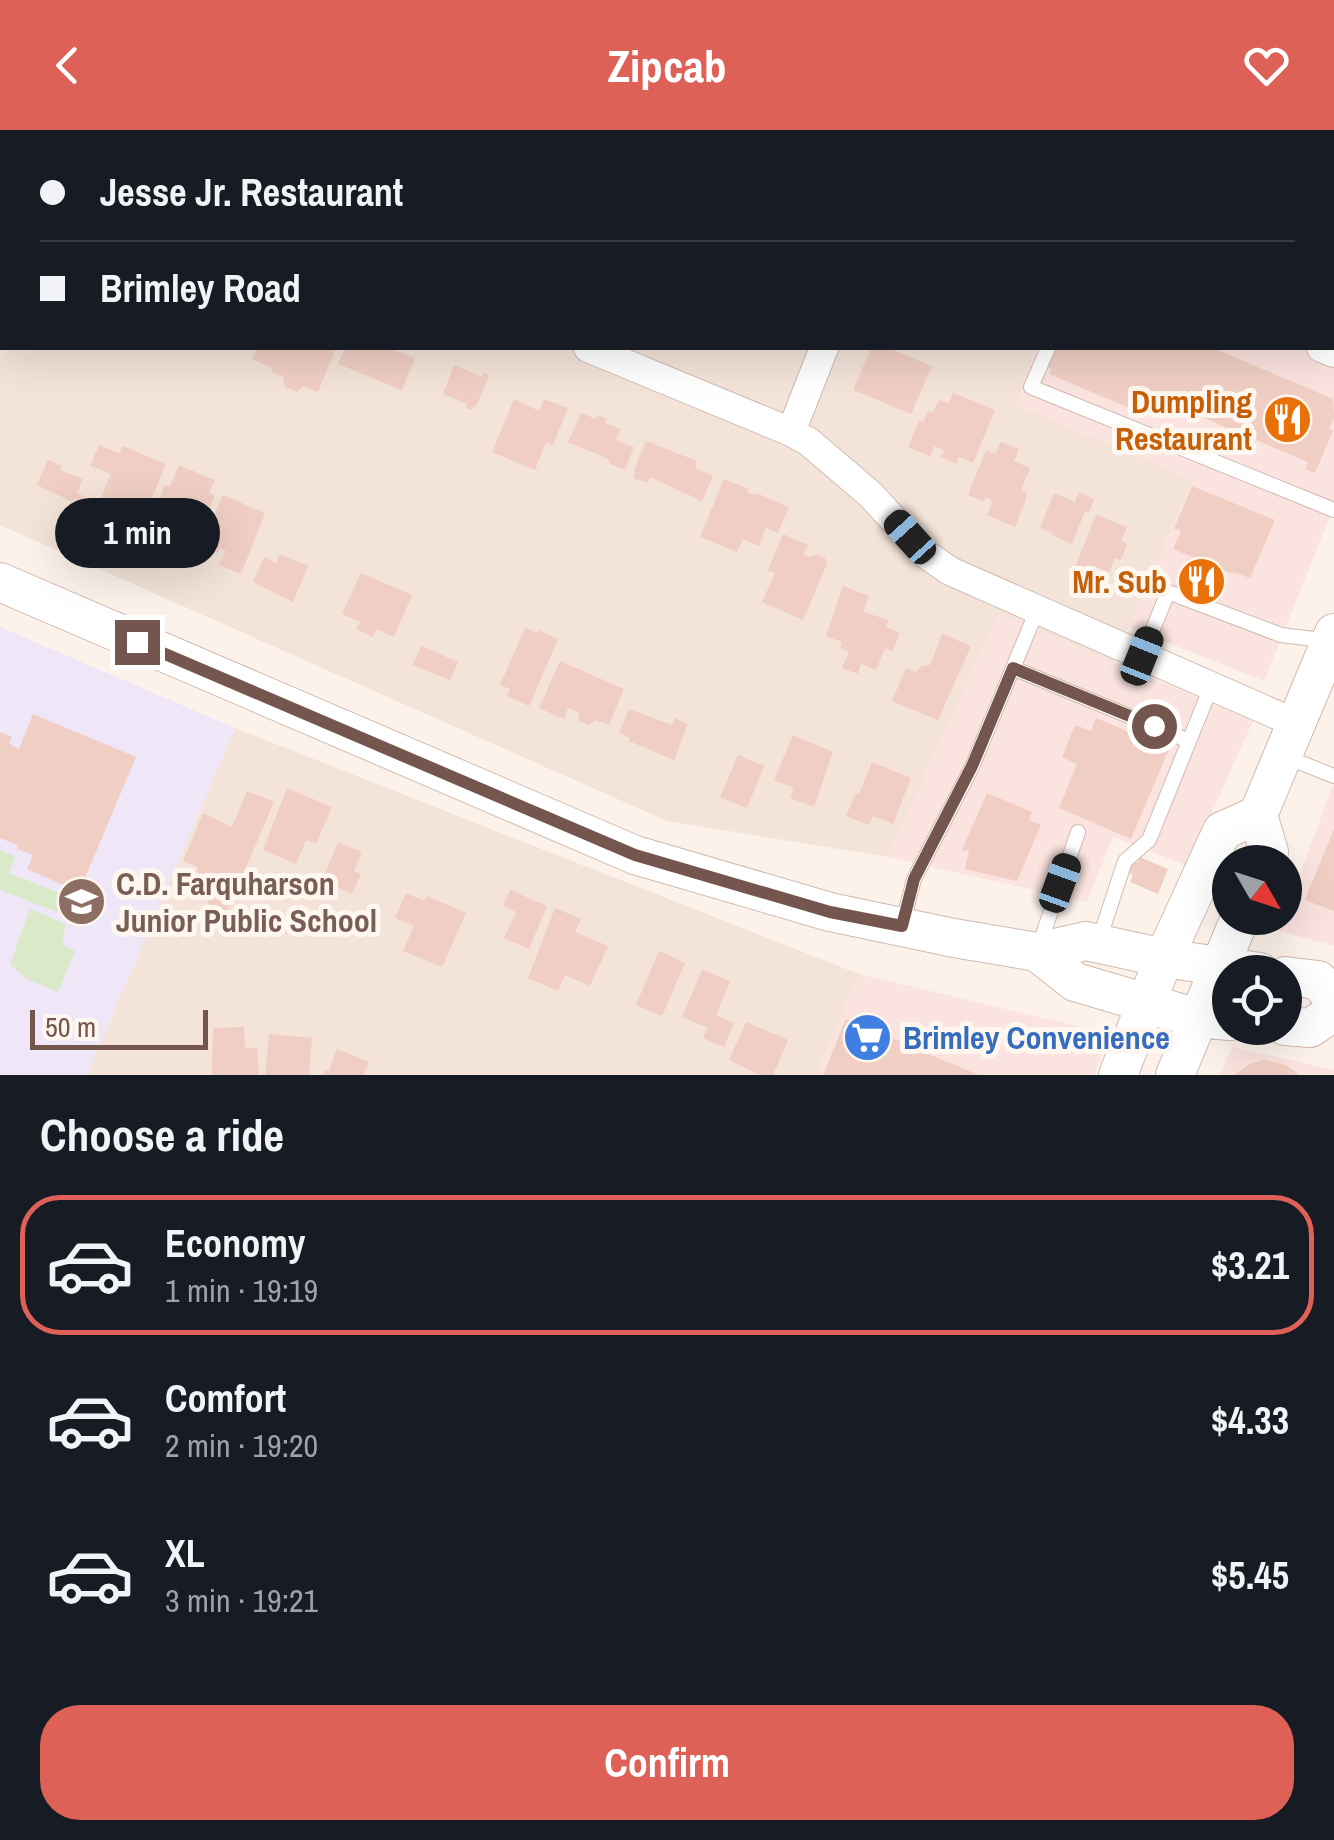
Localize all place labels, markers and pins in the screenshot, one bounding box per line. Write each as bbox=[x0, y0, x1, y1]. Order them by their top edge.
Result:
place label: Dumpling Restaurant bbox=[1115, 380, 1252, 460]
restaurant icon: Dumpling Restaurant bbox=[1261, 394, 1313, 446]
restaurant icon: Mr. Sub bbox=[1176, 556, 1228, 608]
place label: Mr. Sub bbox=[1072, 560, 1167, 603]
place label: C.D. Farquharson Junior Public School bbox=[116, 862, 377, 942]
school or university icon: C.D. Farquharson Junior Public School bbox=[55, 876, 107, 928]
supermarket icon: Brimley Convenience bbox=[842, 1012, 894, 1064]
place label: Brimley Convenience bbox=[903, 1016, 1170, 1059]

